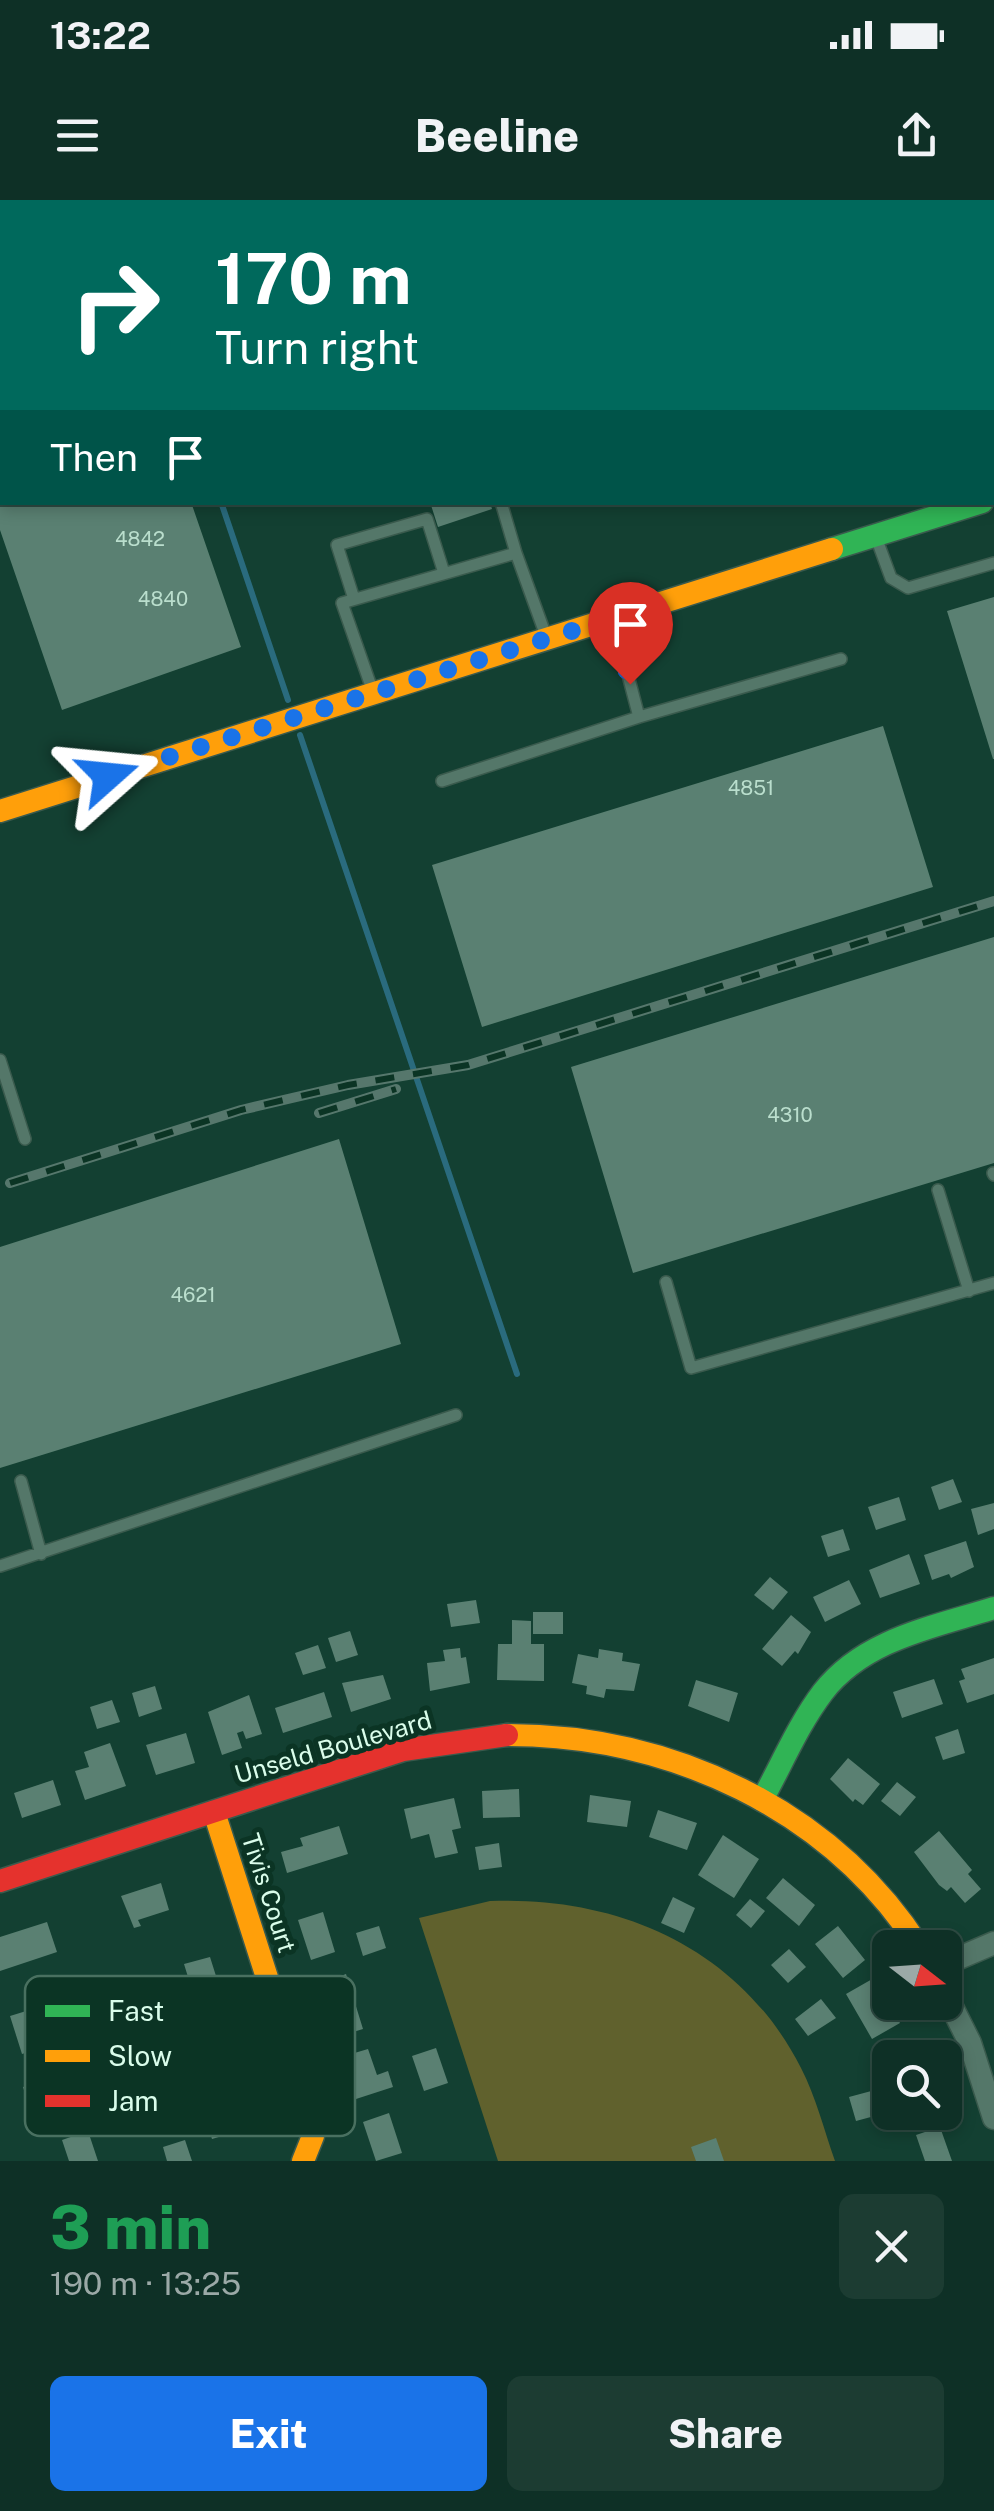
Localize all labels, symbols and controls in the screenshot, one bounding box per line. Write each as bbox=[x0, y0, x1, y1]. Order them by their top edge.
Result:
text: 13:22 bbox=[50, 13, 151, 58]
icon: menu bbox=[50, 108, 105, 163]
icon: share bbox=[889, 108, 944, 163]
text: Beeline bbox=[415, 109, 579, 162]
text: 170 m bbox=[215, 237, 412, 320]
icon: right bbox=[50, 240, 180, 370]
text: Turn right bbox=[215, 321, 419, 374]
icon: arrive bbox=[158, 430, 213, 485]
text: Then bbox=[50, 435, 138, 480]
house number: 4842 bbox=[115, 527, 165, 551]
pin bbox=[588, 582, 673, 685]
house number: 4840 bbox=[138, 587, 188, 611]
icon: arrive bbox=[603, 597, 658, 652]
position arrow bbox=[56, 724, 160, 828]
house number: 4851 bbox=[728, 776, 774, 800]
house number: 4310 bbox=[767, 1103, 813, 1127]
house number: 4621 bbox=[170, 1283, 216, 1307]
street label: Unseld Boulevard bbox=[231, 1705, 435, 1789]
street label: Tivis Court bbox=[236, 1830, 302, 1956]
north arrow bbox=[872, 1930, 962, 2020]
map controls bbox=[872, 1930, 962, 2130]
legend bbox=[25, 1976, 355, 2136]
text: Fast bbox=[108, 1994, 164, 2027]
text: Slow bbox=[108, 2039, 172, 2072]
button: search bbox=[872, 2040, 962, 2130]
text: Jam bbox=[108, 2084, 159, 2117]
text: 3 min bbox=[50, 2192, 211, 2263]
button: close bbox=[839, 2194, 944, 2299]
text: 190 m · 13:25 bbox=[50, 2265, 241, 2302]
button: Exit bbox=[50, 2376, 487, 2491]
button: Share bbox=[507, 2376, 944, 2491]

